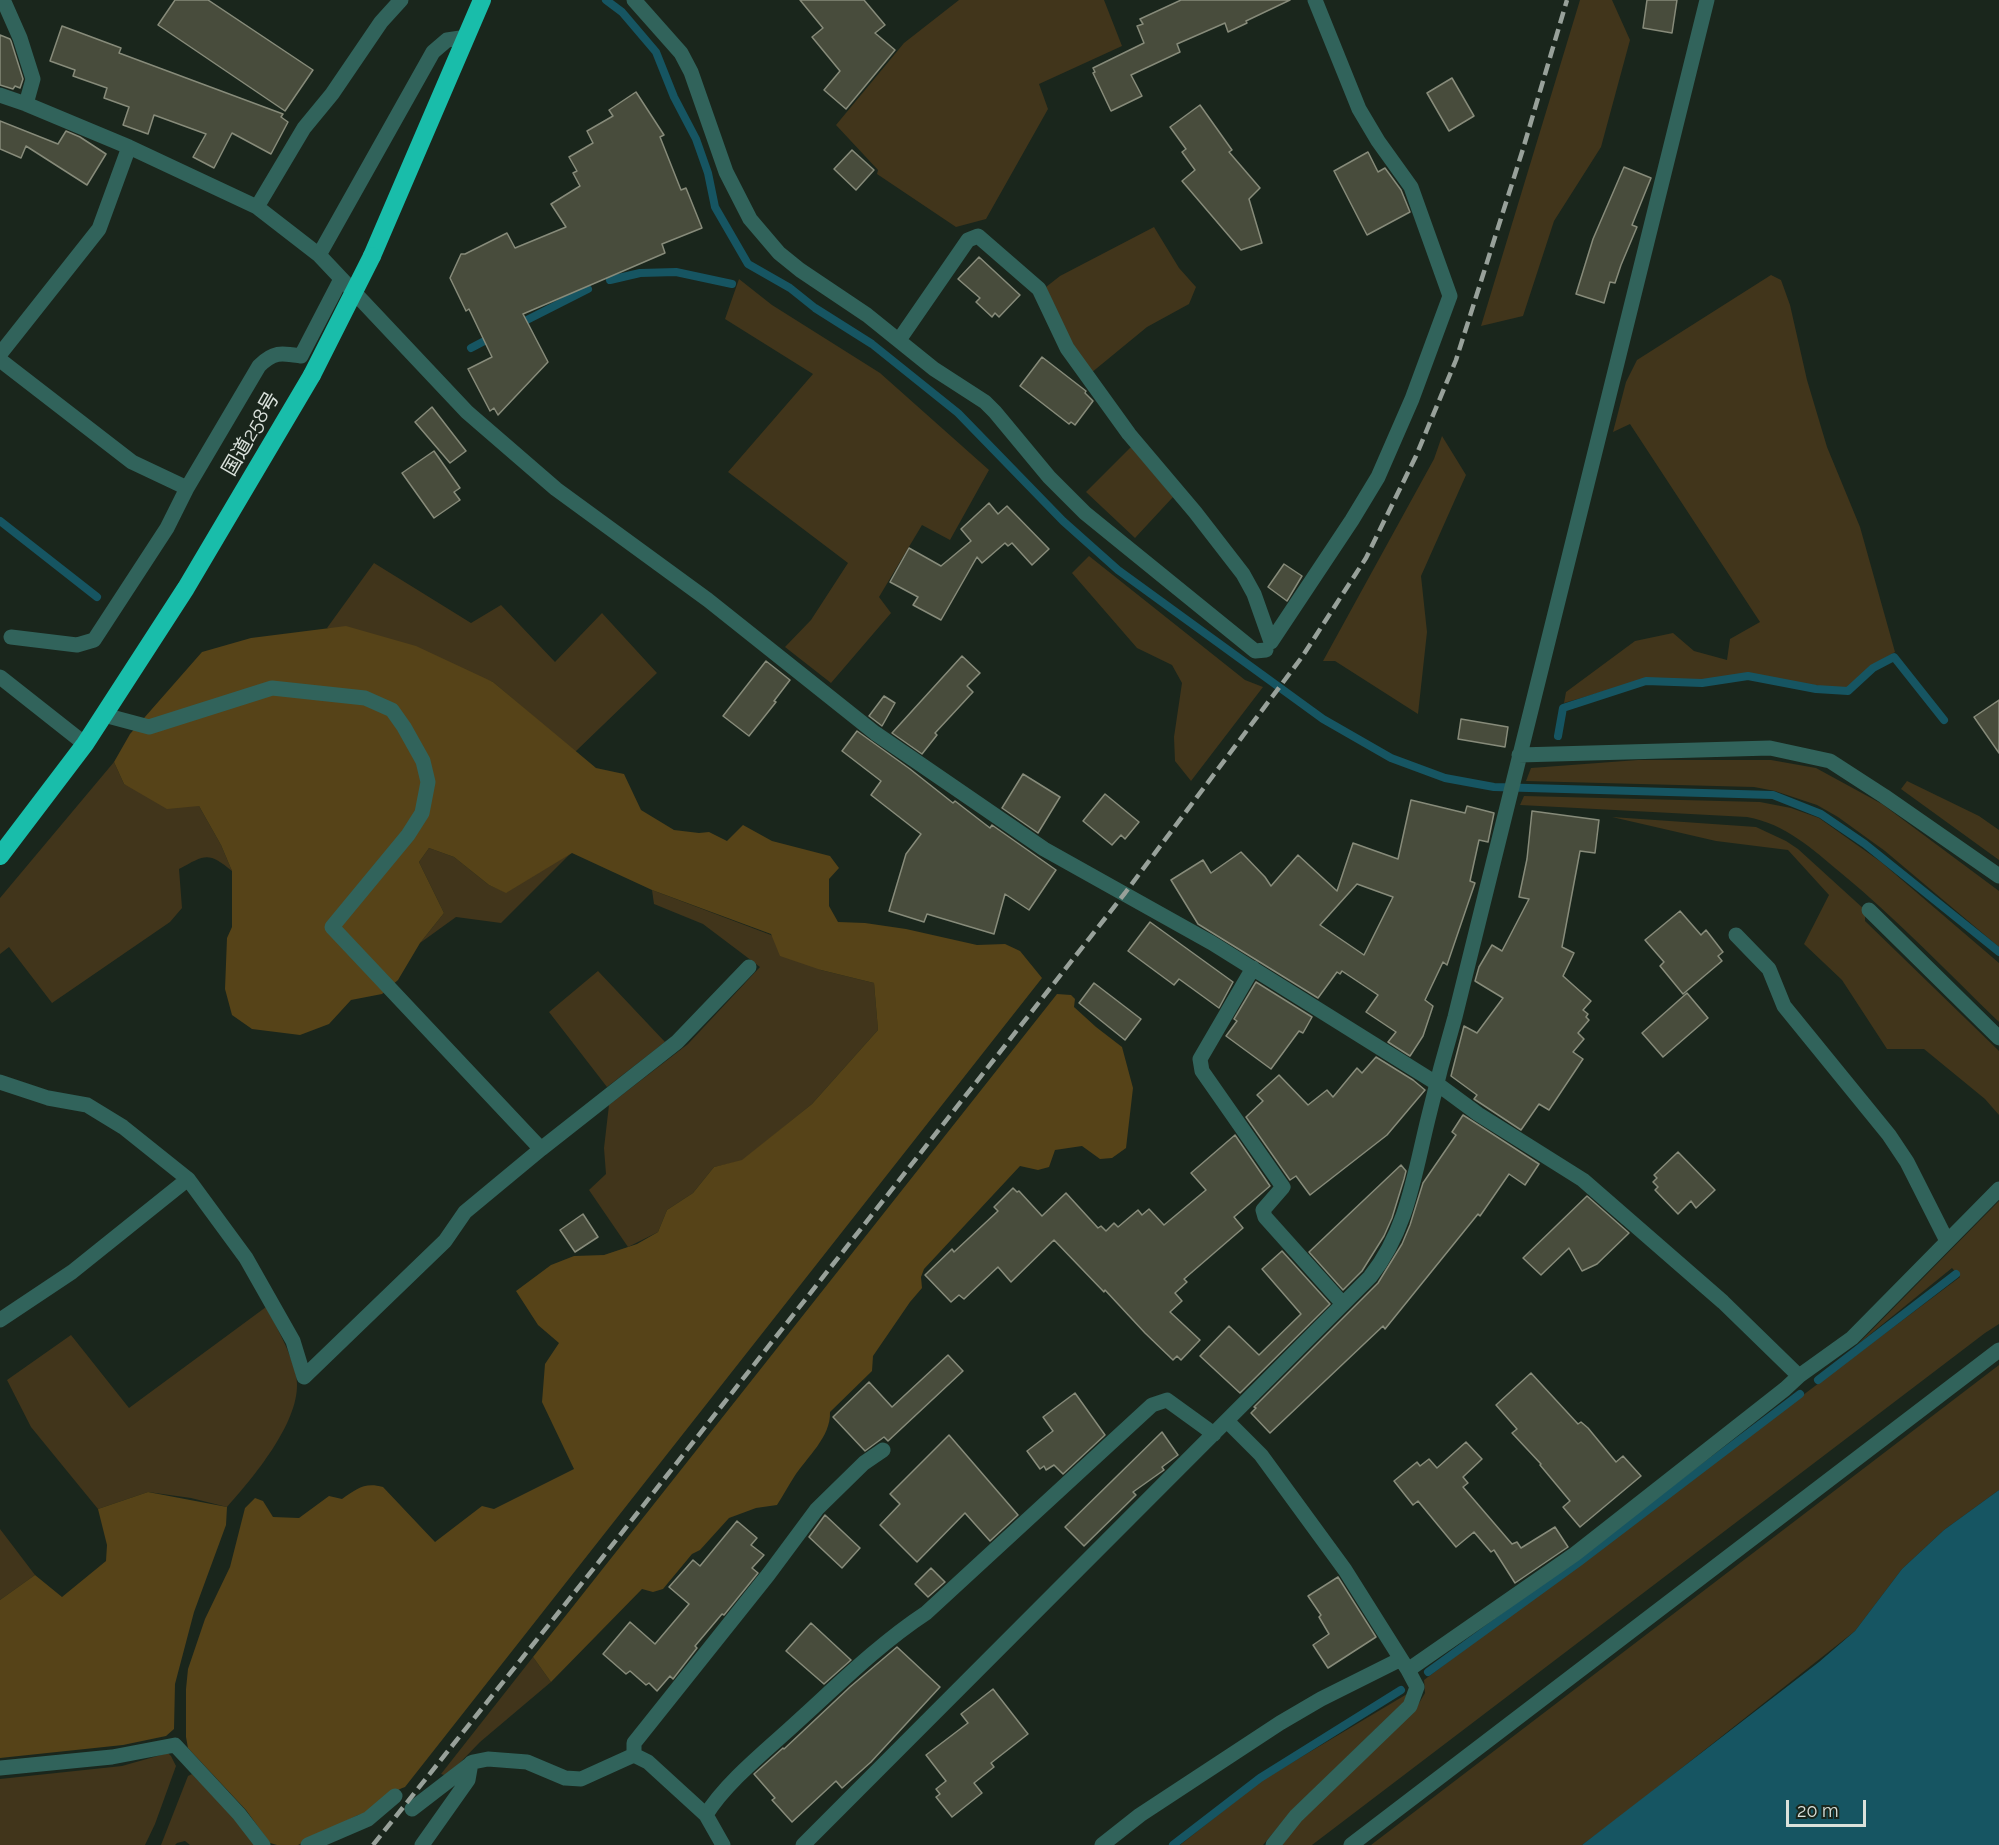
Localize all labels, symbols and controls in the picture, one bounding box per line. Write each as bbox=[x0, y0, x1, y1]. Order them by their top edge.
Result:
street label: 国道258号 bbox=[217, 388, 285, 480]
scale bar bbox=[1789, 1788, 1868, 1826]
text: 20 m bbox=[1797, 1800, 1839, 1821]

